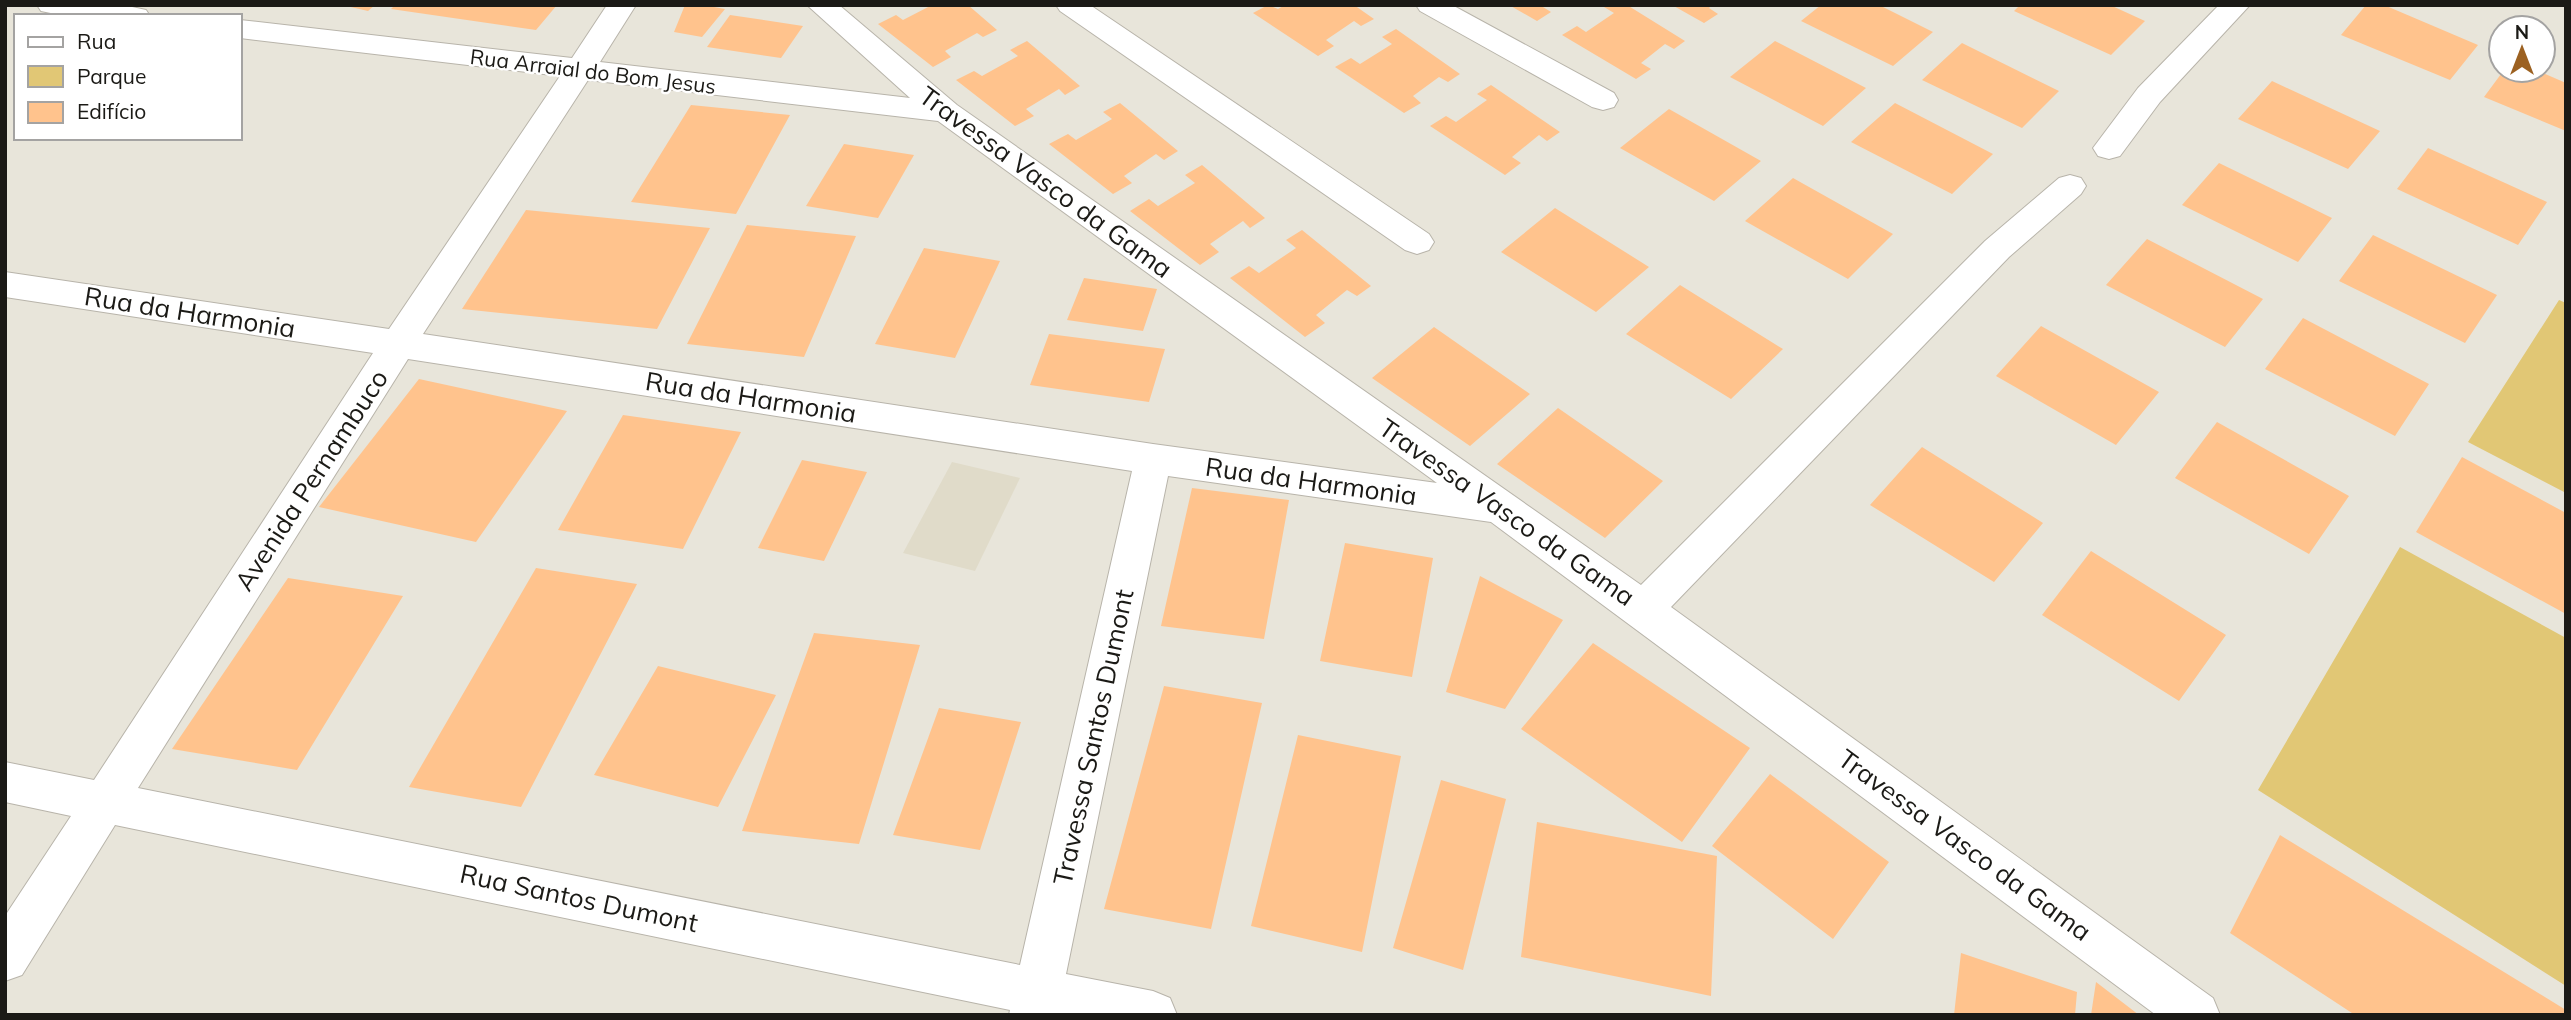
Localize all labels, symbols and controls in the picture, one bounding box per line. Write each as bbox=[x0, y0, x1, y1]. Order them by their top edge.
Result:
legend bbox=[14, 14, 242, 140]
north arrow bbox=[2487, 14, 2557, 84]
text: N bbox=[2515, 20, 2529, 44]
text: Rua bbox=[77, 28, 116, 54]
street label: Rua Arraial do Bom Jesus bbox=[469, 43, 717, 99]
text: Parque bbox=[77, 63, 146, 89]
street label: Travessa Vasco da Gama bbox=[913, 79, 1179, 285]
text: Edifício bbox=[77, 98, 146, 124]
street label: Rua da Harmonia bbox=[82, 279, 298, 345]
street label: Avenida Pernambuco bbox=[227, 363, 395, 597]
street label: Rua da Harmonia bbox=[643, 364, 859, 430]
street label: Travessa Vasco da Gama bbox=[1373, 411, 1641, 613]
street label: Rua da Harmonia bbox=[1203, 450, 1419, 512]
street label: Travessa Santos Dumont bbox=[1046, 586, 1140, 888]
street label: Travessa Vasco da Gama bbox=[1832, 742, 2098, 948]
street label: Rua Santos Dumont bbox=[457, 857, 701, 939]

